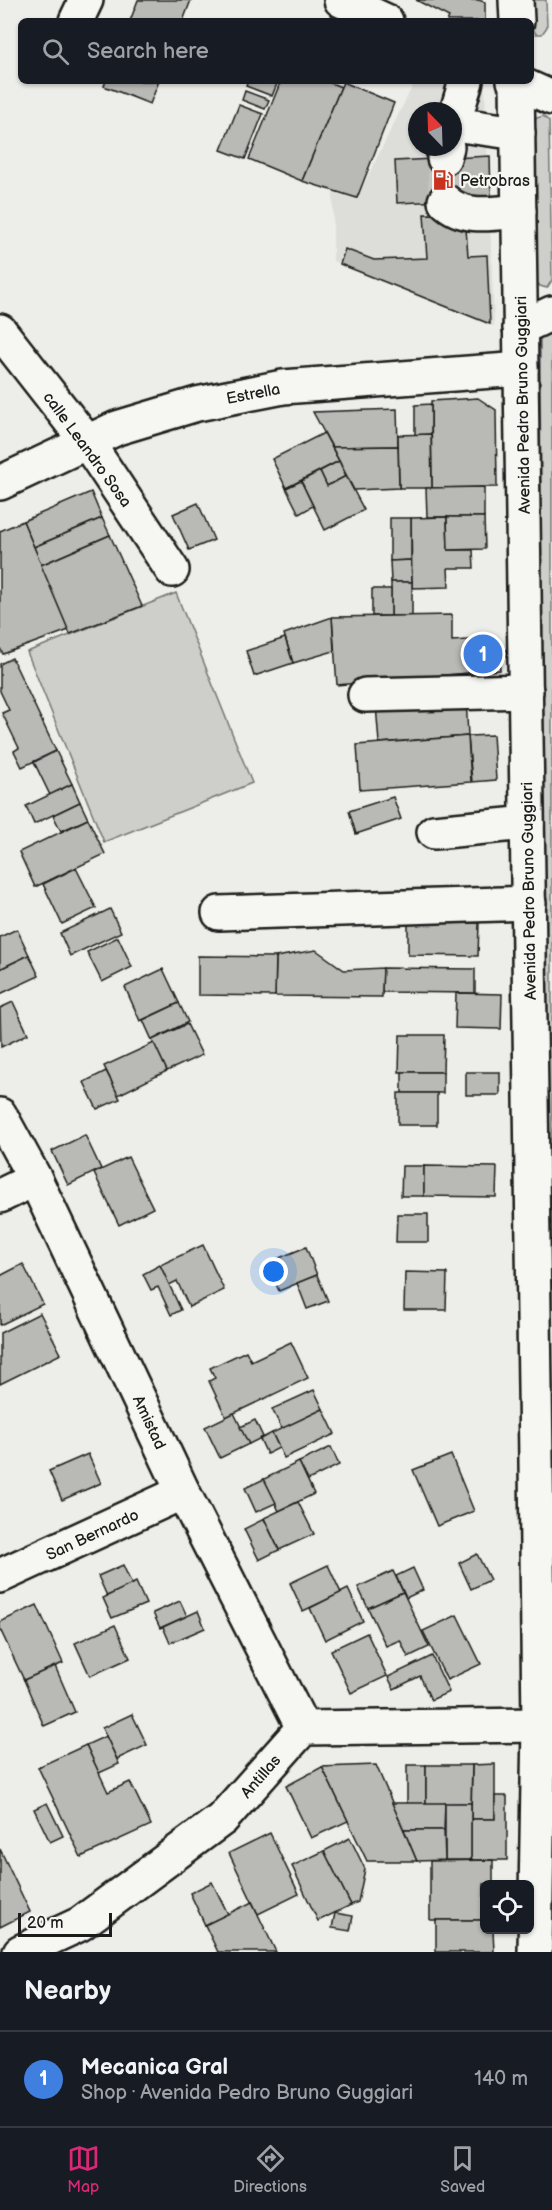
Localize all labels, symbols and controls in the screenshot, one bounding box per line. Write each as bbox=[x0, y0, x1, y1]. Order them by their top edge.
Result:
search box bbox=[18, 18, 534, 84]
icon: search bbox=[39, 35, 72, 68]
text: Search here bbox=[87, 38, 209, 65]
north arrow bbox=[408, 102, 462, 156]
fuel station icon: Petrobras bbox=[431, 168, 455, 192]
place label: Petrobras bbox=[460, 172, 530, 191]
street label: Avenida Pedro Bruno Guggiari bbox=[512, 296, 535, 514]
street label: Estrella bbox=[225, 380, 282, 409]
street label: calle Leandro Sosa bbox=[38, 388, 135, 511]
pin: 1 bbox=[464, 632, 502, 676]
street label: Avenida Pedro Bruno Guggiari bbox=[518, 782, 541, 1000]
your location bbox=[259, 1257, 288, 1286]
street label: Amistad bbox=[128, 1393, 169, 1453]
street label: San Bernardo bbox=[43, 1506, 142, 1565]
street label: Antillas bbox=[237, 1751, 285, 1803]
map controls bbox=[480, 1880, 534, 1934]
button: locate bbox=[480, 1880, 534, 1934]
scale bar bbox=[18, 1910, 112, 1938]
text: 20 m bbox=[27, 1914, 63, 1933]
text: Nearby bbox=[24, 1976, 111, 2007]
text: Mecanica Gral bbox=[81, 2054, 228, 2081]
text: 1 bbox=[39, 2067, 48, 2091]
text: 140 m bbox=[474, 2067, 528, 2091]
text: Shop · Avenida Pedro Bruno Guggiari bbox=[81, 2081, 413, 2105]
tab: Map bbox=[67, 2142, 100, 2197]
tab: Directions bbox=[233, 2142, 307, 2197]
tab: Saved bbox=[440, 2142, 485, 2197]

